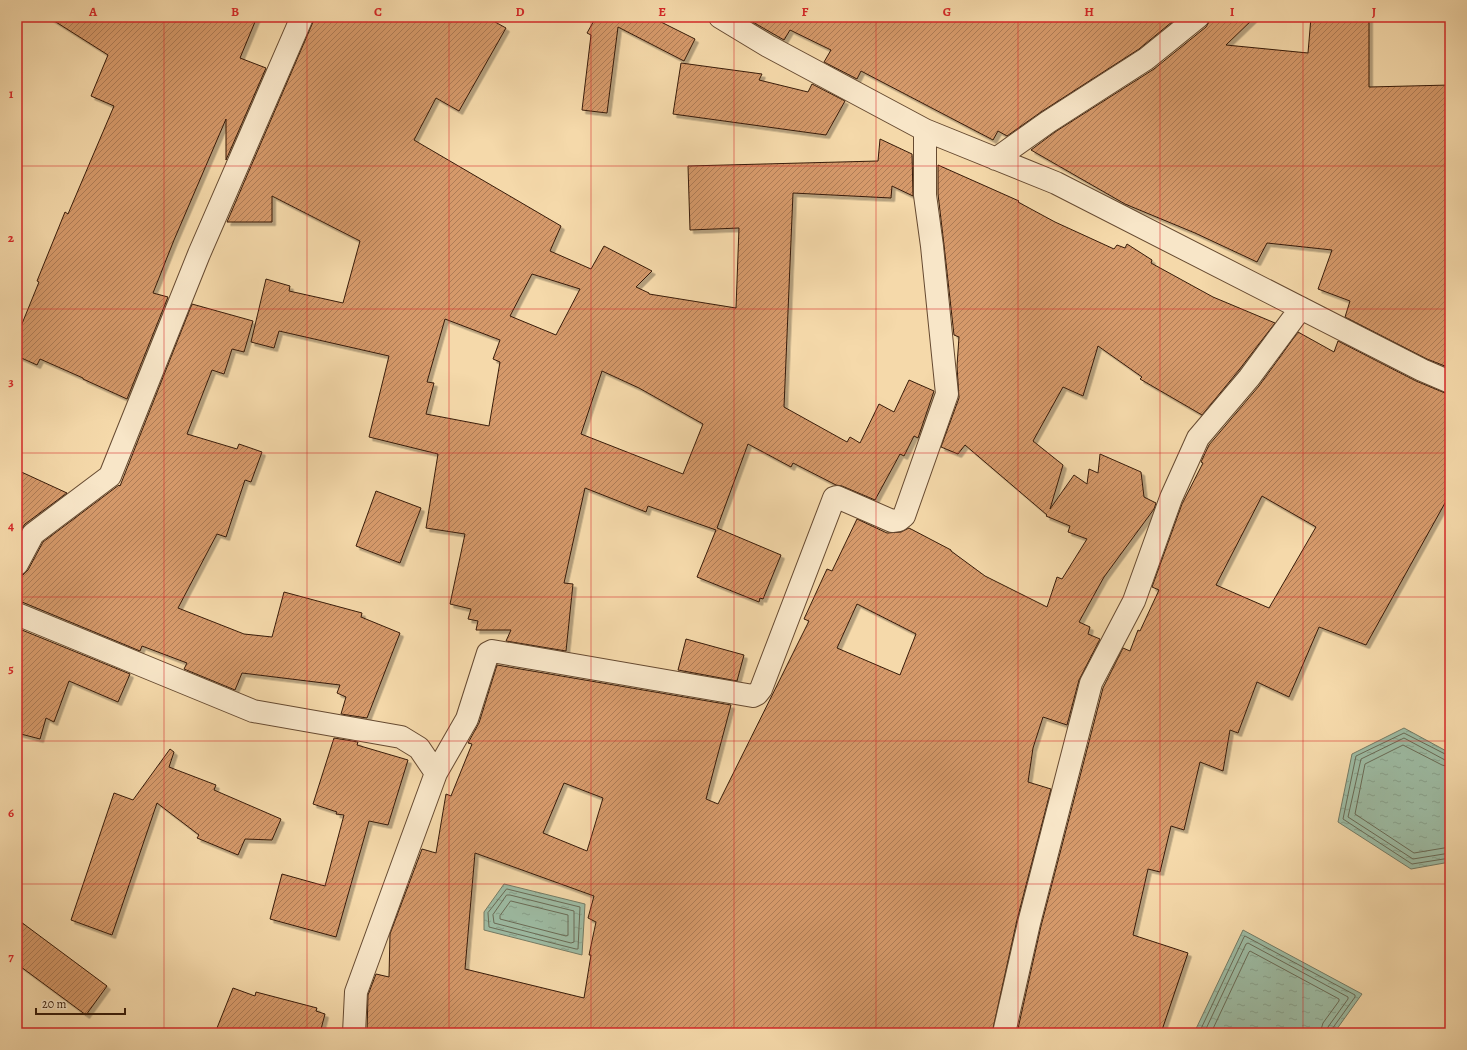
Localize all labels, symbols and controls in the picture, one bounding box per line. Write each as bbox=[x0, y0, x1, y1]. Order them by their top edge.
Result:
text: A bbox=[88, 3, 98, 20]
text: B bbox=[231, 3, 239, 20]
text: C bbox=[374, 3, 382, 20]
text: D bbox=[515, 3, 525, 20]
text: E bbox=[658, 3, 666, 20]
text: F bbox=[802, 3, 809, 20]
text: G bbox=[943, 3, 951, 20]
text: H bbox=[1084, 3, 1094, 20]
text: I bbox=[1230, 3, 1235, 20]
text: J bbox=[1372, 3, 1376, 20]
text: 1 bbox=[9, 85, 14, 102]
text: 2 bbox=[8, 229, 15, 246]
text: 3 bbox=[8, 373, 14, 390]
text: 4 bbox=[8, 517, 14, 534]
text: 5 bbox=[8, 660, 14, 677]
text: 6 bbox=[8, 804, 14, 821]
text: 7 bbox=[8, 948, 14, 965]
scale bar bbox=[36, 990, 125, 1016]
text: 20 m bbox=[42, 996, 66, 1012]

